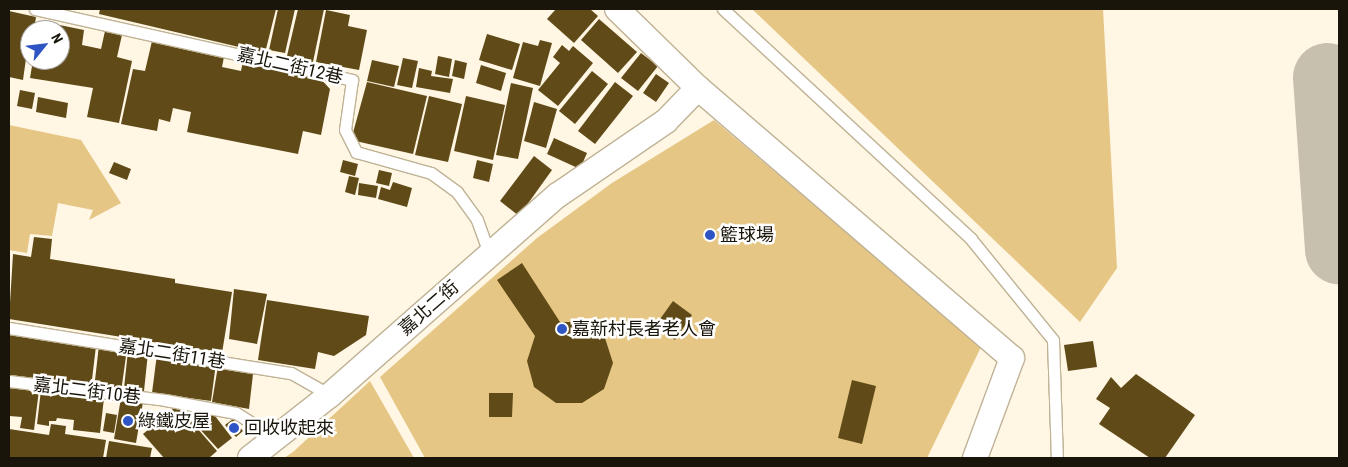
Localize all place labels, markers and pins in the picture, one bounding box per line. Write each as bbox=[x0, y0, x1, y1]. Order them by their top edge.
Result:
place label: 籃球場 bbox=[720, 224, 774, 246]
marker: 籃球場 bbox=[704, 229, 716, 241]
place label: 嘉新村長者老人會 bbox=[572, 318, 716, 340]
marker: 嘉新村長者老人會 bbox=[556, 323, 568, 335]
place label: 綠鐵皮屋 bbox=[138, 410, 210, 432]
marker: 綠鐵皮屋 bbox=[122, 415, 134, 427]
place label: 回收收起來 bbox=[244, 417, 334, 439]
marker: 回收收起來 bbox=[228, 422, 240, 434]

